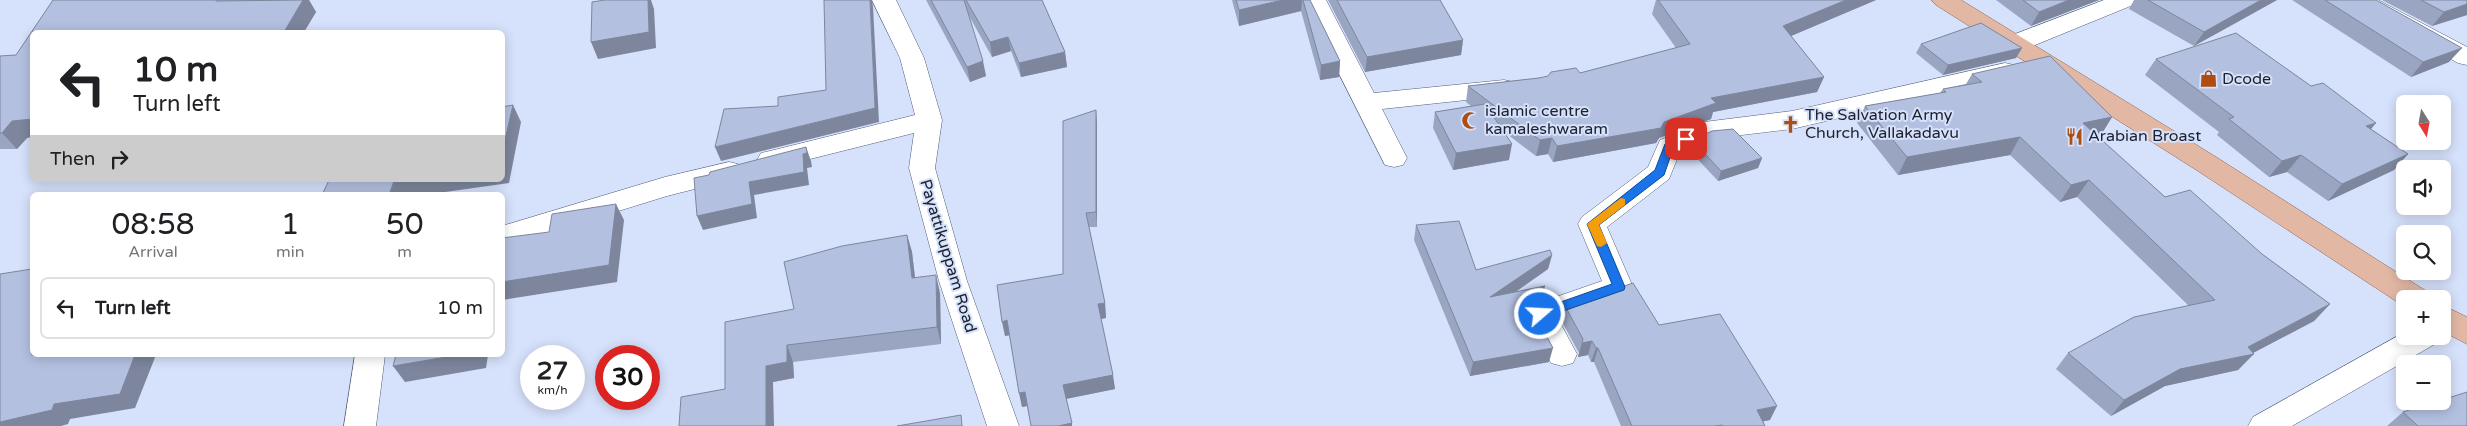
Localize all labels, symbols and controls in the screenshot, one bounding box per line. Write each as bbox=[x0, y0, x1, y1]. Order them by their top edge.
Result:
text: 10 m bbox=[133, 49, 218, 91]
icon: left bbox=[50, 50, 115, 115]
shop icon: Dcode bbox=[2198, 69, 2218, 89]
place label: Dcode bbox=[2222, 69, 2271, 89]
text: Turn left bbox=[133, 91, 221, 117]
north arrow bbox=[2396, 95, 2451, 150]
map controls bbox=[2396, 95, 2451, 410]
place label: islamic centre kamaleshwaram bbox=[1485, 101, 1608, 139]
place label: The Salvation Army Church, Vallakadavu bbox=[1805, 105, 1959, 143]
mosque icon: islamic centre kamaleshwaram bbox=[1461, 110, 1481, 130]
church icon: The Salvation Army Church, Vallakadavu bbox=[1781, 114, 1801, 134]
pin bbox=[1665, 118, 1707, 160]
icon: arrive bbox=[1672, 125, 1700, 153]
restaurant icon: Arabian Broast bbox=[2064, 126, 2084, 146]
place label: Arabian Broast bbox=[2088, 126, 2201, 146]
icon: right bbox=[105, 145, 133, 173]
text: Then bbox=[50, 148, 95, 170]
button: sound bbox=[2396, 160, 2451, 215]
street label: Payattikuppam Road bbox=[915, 177, 981, 335]
text: 08:58 bbox=[111, 206, 195, 243]
text: 1 bbox=[281, 206, 300, 243]
text: 50 bbox=[386, 206, 424, 243]
button: search bbox=[2396, 225, 2451, 280]
text: Arrival bbox=[128, 242, 178, 262]
text: min bbox=[276, 242, 304, 262]
text: m bbox=[397, 242, 412, 262]
position arrow bbox=[1513, 287, 1565, 339]
button: + bbox=[2396, 290, 2451, 345]
icon: left bbox=[52, 294, 80, 322]
text: Turn left bbox=[95, 297, 171, 319]
text: 10 m bbox=[437, 297, 483, 319]
speed limit sign: 30 bbox=[595, 345, 660, 410]
button: − bbox=[2396, 355, 2451, 410]
text: 27 bbox=[537, 356, 568, 386]
text: km/h bbox=[537, 383, 568, 397]

